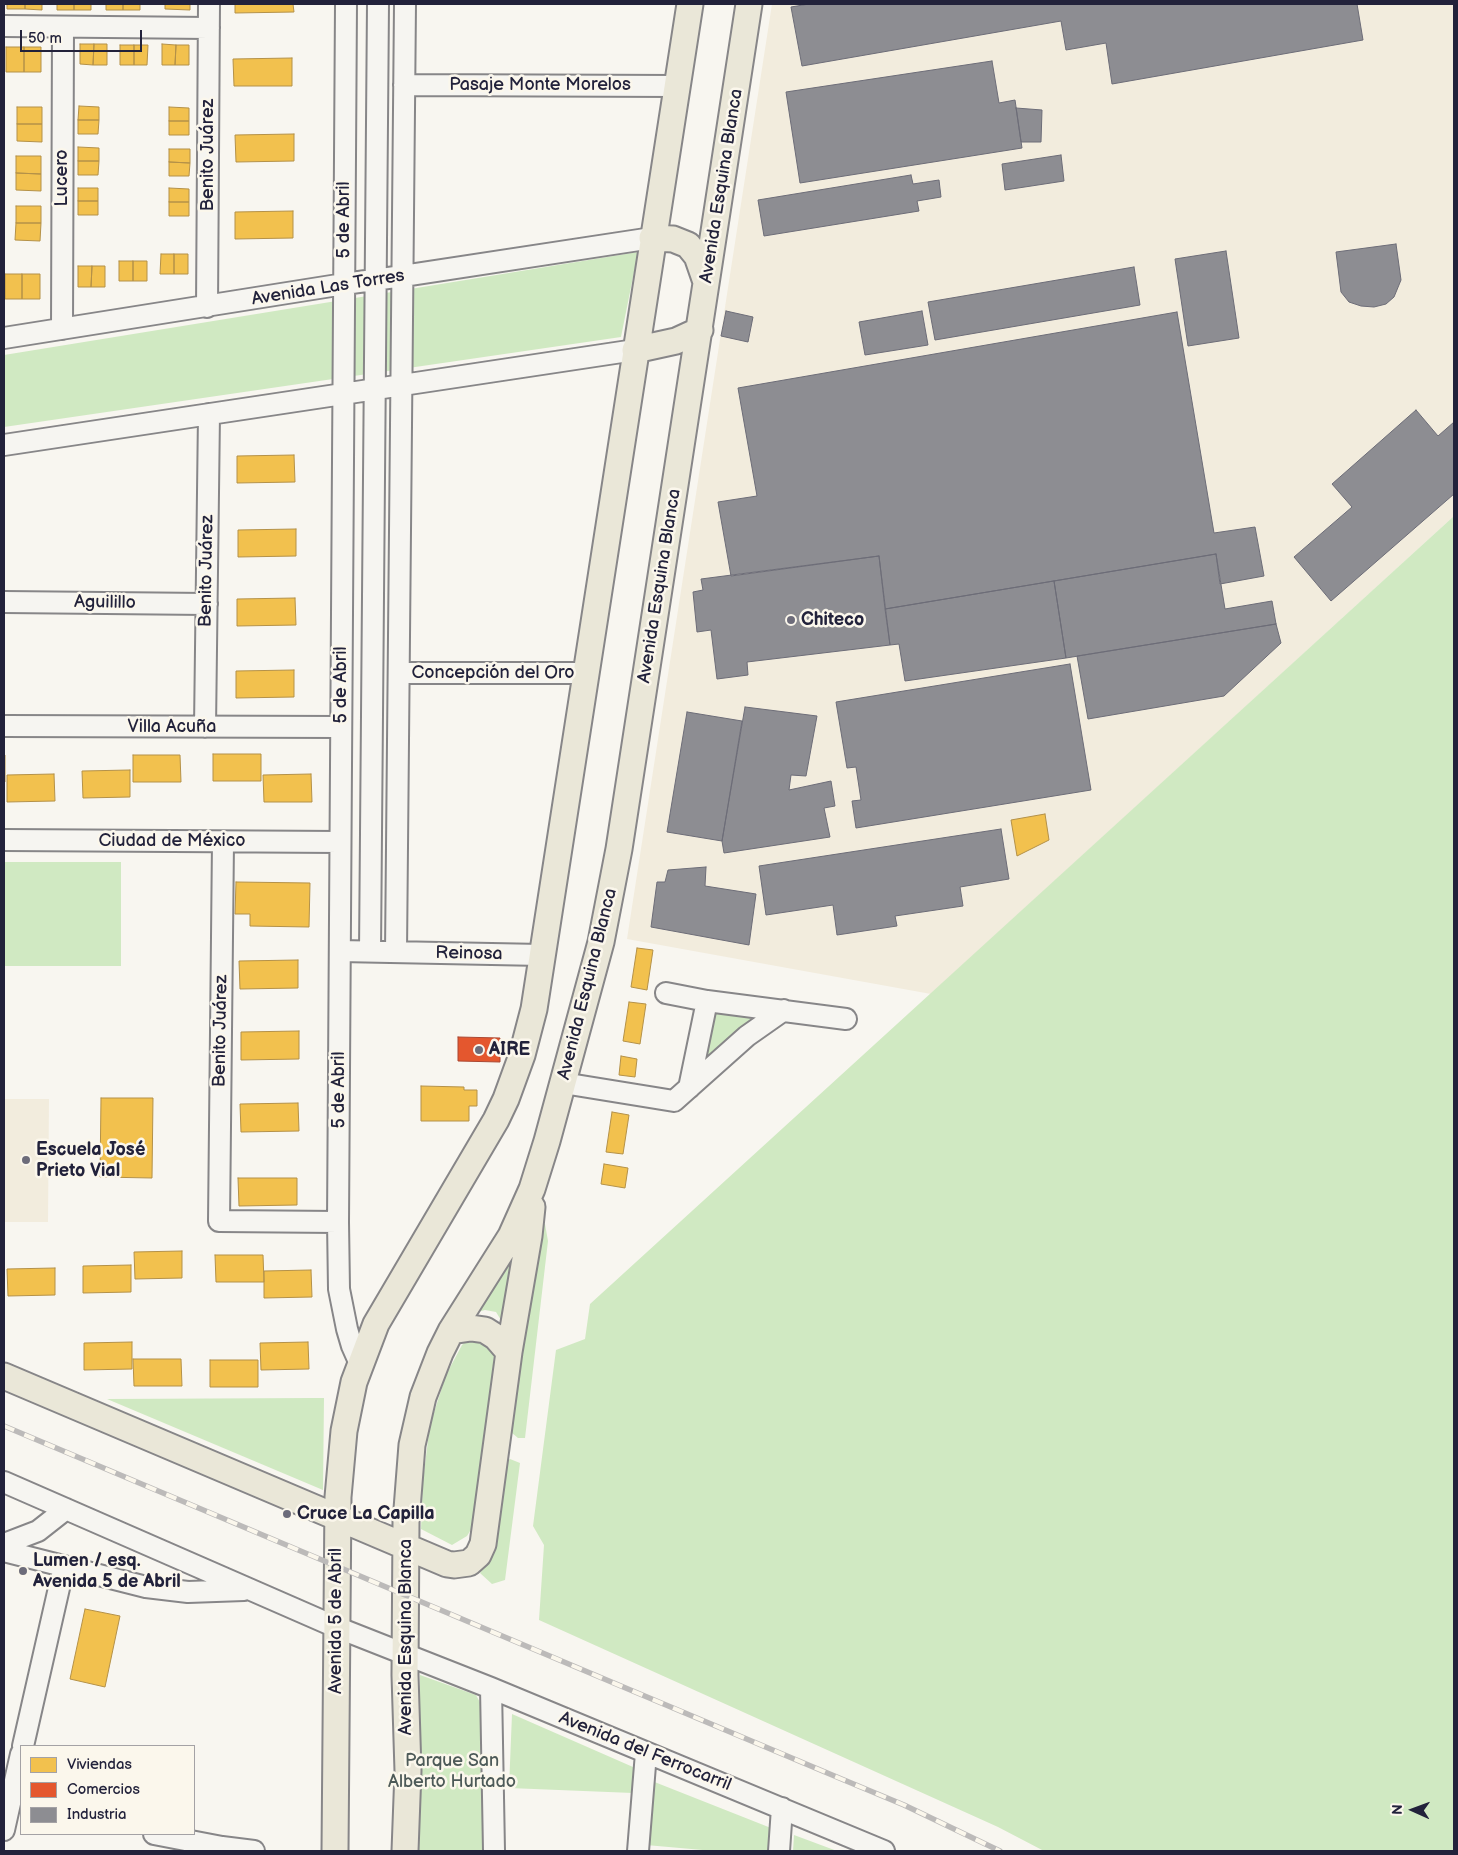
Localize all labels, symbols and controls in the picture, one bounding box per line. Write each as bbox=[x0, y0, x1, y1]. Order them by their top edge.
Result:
scale bar bbox=[22, 20, 145, 52]
text: 50 m bbox=[28, 29, 62, 48]
street label: Pasaje Monte Morelos bbox=[449, 74, 631, 96]
street label: Avenida Esquina Blanca bbox=[696, 87, 748, 285]
street label: Benito Juárez bbox=[197, 99, 219, 211]
street label: Lucero bbox=[51, 150, 73, 206]
street label: 5 de Abril bbox=[333, 182, 355, 258]
street label: Avenida Las Torres bbox=[250, 265, 406, 311]
street label: Avenida Esquina Blanca bbox=[634, 487, 686, 685]
street label: Benito Juárez bbox=[195, 515, 219, 627]
street label: Aguilillo bbox=[74, 592, 136, 614]
place label: Chiteco bbox=[801, 609, 864, 631]
marker: Chiteco bbox=[785, 614, 797, 626]
street label: 5 de Abril bbox=[330, 647, 352, 723]
street label: Concepción del Oro bbox=[412, 662, 574, 684]
street label: Villa Acuña bbox=[128, 716, 216, 738]
street label: Ciudad de México bbox=[98, 830, 246, 852]
street label: Avenida Esquina Blanca bbox=[554, 886, 622, 1082]
street label: Reinosa bbox=[435, 943, 503, 965]
street label: Benito Juárez bbox=[209, 975, 233, 1087]
place label: AIRE bbox=[489, 1039, 530, 1061]
marker: AIRE bbox=[473, 1044, 485, 1056]
street label: 5 de Abril bbox=[328, 1052, 350, 1128]
place label: Escuela José Prieto Vial bbox=[36, 1139, 145, 1182]
marker: Escuela José Prieto Vial bbox=[20, 1154, 32, 1166]
place label: Cruce La Capilla bbox=[297, 1503, 435, 1525]
marker: Cruce La Capilla bbox=[281, 1508, 293, 1520]
street label: Avenida Esquina Blanca bbox=[395, 1539, 417, 1735]
street label: Avenida 5 de Abril bbox=[325, 1548, 347, 1694]
place label: Lumen / esq. Avenida 5 de Abril bbox=[33, 1550, 181, 1592]
marker: Lumen / esq. Avenida 5 de Abril bbox=[17, 1565, 29, 1577]
street label: Avenida del Ferrocarril bbox=[556, 1708, 734, 1796]
legend bbox=[20, 1745, 195, 1835]
park label: Parque San Alberto Hurtado bbox=[388, 1750, 516, 1792]
text: Viviendas bbox=[67, 1755, 132, 1774]
text: Comercios bbox=[67, 1780, 140, 1799]
north arrow bbox=[1388, 1785, 1438, 1835]
text: N bbox=[1389, 1804, 1406, 1815]
text: Industria bbox=[67, 1805, 127, 1824]

